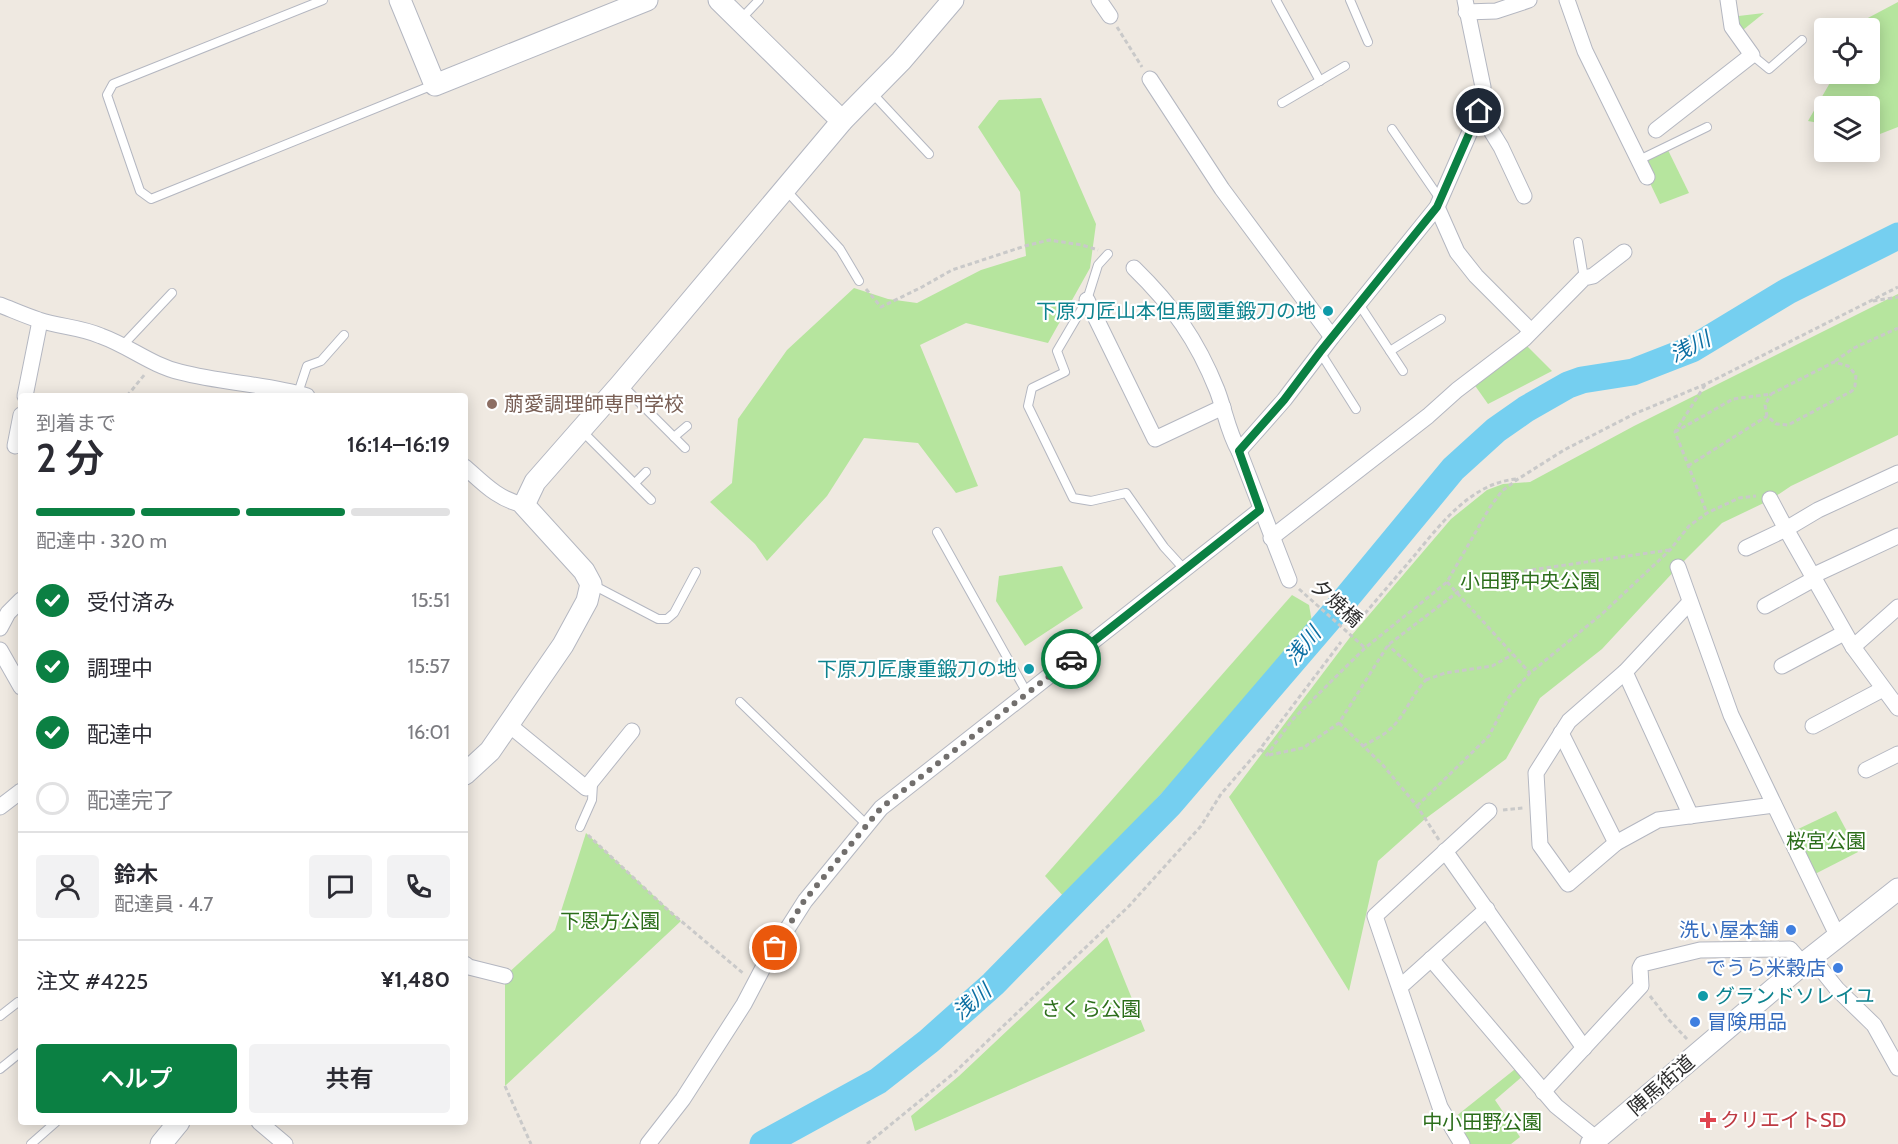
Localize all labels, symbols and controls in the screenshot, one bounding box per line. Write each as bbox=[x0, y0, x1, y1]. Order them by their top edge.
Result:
map controls bbox=[1814, 18, 1880, 162]
button: locate bbox=[1814, 18, 1880, 84]
pin bbox=[1453, 85, 1504, 136]
icon: home bbox=[1462, 94, 1495, 127]
button: layers bbox=[1814, 96, 1880, 162]
place label: 下原刀匠山本但馬國重鍛刀の地 bbox=[1036, 299, 1316, 323]
marker: 下原刀匠山本但馬國重鍛刀の地 bbox=[1321, 304, 1335, 318]
water label: 浅川 bbox=[1665, 325, 1716, 367]
place label: 萠愛調理師専門学校 bbox=[504, 392, 684, 416]
marker: 萠愛調理師専門学校 bbox=[485, 397, 499, 411]
text: 到着まで bbox=[36, 411, 116, 435]
text: 16:14–16:19 bbox=[347, 431, 450, 458]
text: 2 分 bbox=[36, 434, 104, 482]
text: 配達中 · 320 m bbox=[36, 529, 167, 553]
park label: 小田野中央公園 bbox=[1460, 569, 1600, 593]
street label: 夕焼橋 bbox=[1307, 574, 1367, 632]
icon: check bbox=[36, 584, 69, 617]
text: 15:51 bbox=[411, 588, 450, 612]
text: 受付済み bbox=[87, 589, 175, 616]
water label: 浅川 bbox=[1280, 620, 1327, 670]
courier bbox=[1041, 629, 1101, 689]
icon: car bbox=[1055, 643, 1088, 676]
icon: check bbox=[36, 650, 69, 683]
text: 15:57 bbox=[408, 654, 450, 678]
text: 調理中 bbox=[87, 655, 153, 682]
place label: 下原刀匠康重鍛刀の地 bbox=[817, 657, 1017, 681]
marker: 下原刀匠康重鍛刀の地 bbox=[1022, 662, 1036, 676]
icon: check bbox=[36, 716, 69, 749]
text: 16:01 bbox=[407, 720, 450, 744]
text: 配達中 bbox=[87, 721, 153, 748]
text: 配達完了 bbox=[87, 787, 175, 814]
park label: 桜宮公園 bbox=[1786, 829, 1866, 853]
button: person bbox=[36, 855, 99, 918]
button: chat bbox=[309, 855, 372, 918]
button: phone bbox=[387, 855, 450, 918]
text: 鈴木 bbox=[114, 861, 158, 888]
text: 配達員 · 4.7 bbox=[114, 892, 213, 916]
park label: 下恩方公園 bbox=[560, 909, 660, 933]
place label: 洗い屋本舗 bbox=[1679, 918, 1779, 942]
pin bbox=[749, 922, 800, 973]
marker: 洗い屋本舗 bbox=[1784, 923, 1798, 937]
icon: bag bbox=[758, 931, 791, 964]
place label: でうら米穀店 bbox=[1706, 956, 1826, 980]
marker: でうら米穀店 bbox=[1831, 961, 1845, 975]
text: ¥1,480 bbox=[381, 966, 450, 993]
text: 注文 #4225 bbox=[36, 968, 148, 995]
water label: 浅川 bbox=[948, 977, 997, 1025]
place label: グランドソレイユ bbox=[1715, 984, 1875, 1008]
marker: グランドソレイユ bbox=[1696, 989, 1710, 1003]
park label: さくら公園 bbox=[1041, 997, 1141, 1021]
place label: 冒険用品 bbox=[1707, 1010, 1787, 1034]
marker: 冒険用品 bbox=[1688, 1015, 1702, 1029]
button: ヘルプ bbox=[36, 1044, 237, 1113]
button: 共有 bbox=[249, 1044, 450, 1113]
street label: 陣馬街道 bbox=[1623, 1050, 1699, 1120]
place label: クリエイトSD bbox=[1720, 1108, 1846, 1132]
park label: 中小田野公園 bbox=[1422, 1110, 1542, 1134]
marker: クリエイトSD bbox=[1701, 1113, 1715, 1127]

